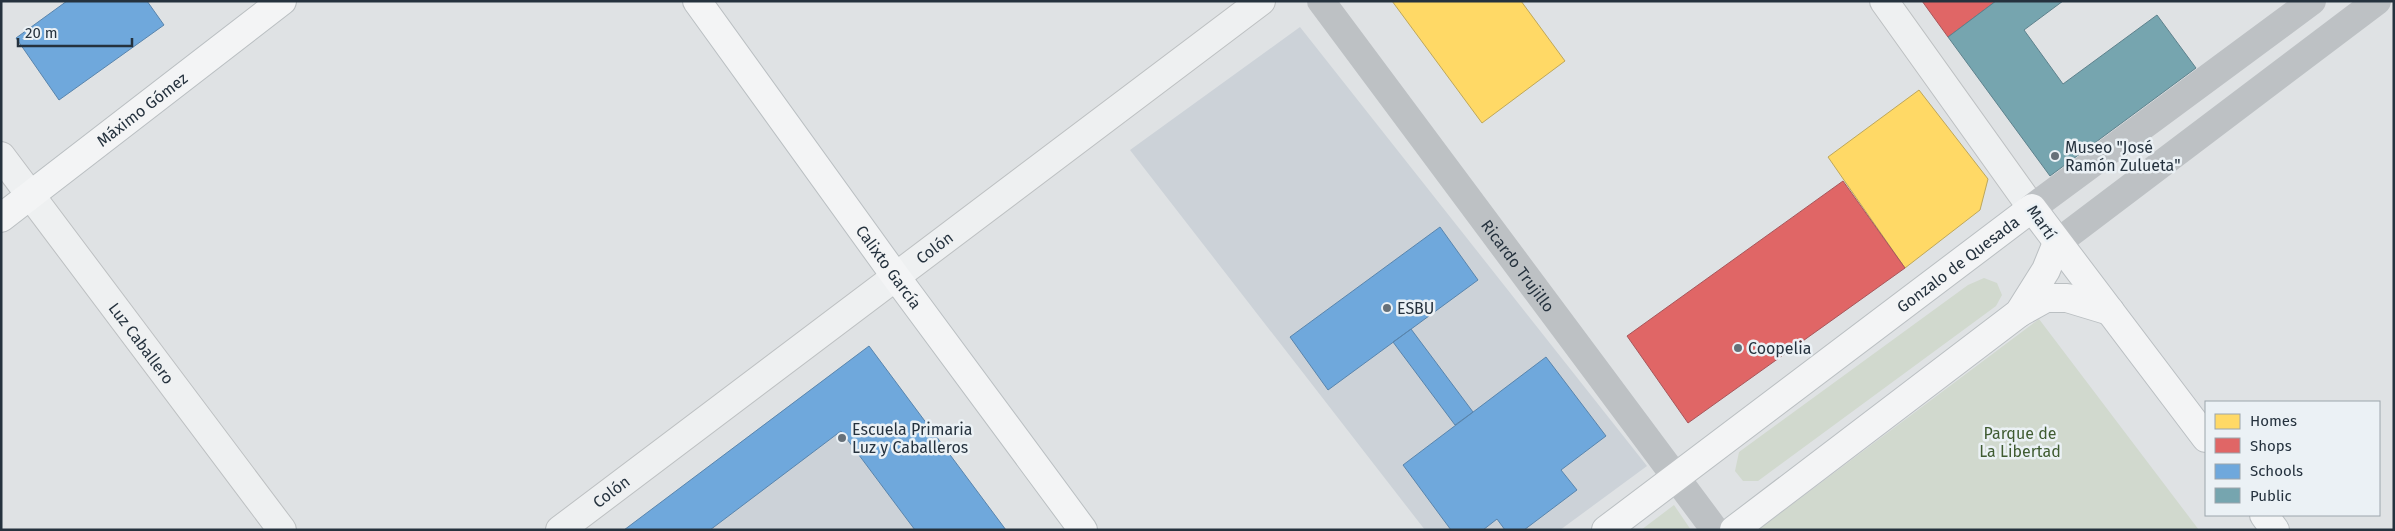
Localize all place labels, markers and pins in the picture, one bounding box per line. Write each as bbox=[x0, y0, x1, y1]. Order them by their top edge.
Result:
place label: Museo "José Ramón Zulueta" bbox=[2065, 138, 2181, 175]
marker: Museo "José Ramón Zulueta" bbox=[2049, 150, 2061, 162]
place label: ESBU bbox=[1397, 299, 1434, 318]
marker: ESBU bbox=[1381, 302, 1393, 314]
place label: Coopelia bbox=[1748, 339, 1811, 358]
marker: Coopelia bbox=[1732, 342, 1744, 354]
place label: Escuela Primaria Luz y Caballeros bbox=[852, 420, 973, 457]
marker: Escuela Primaria Luz y Caballeros bbox=[836, 432, 848, 444]

